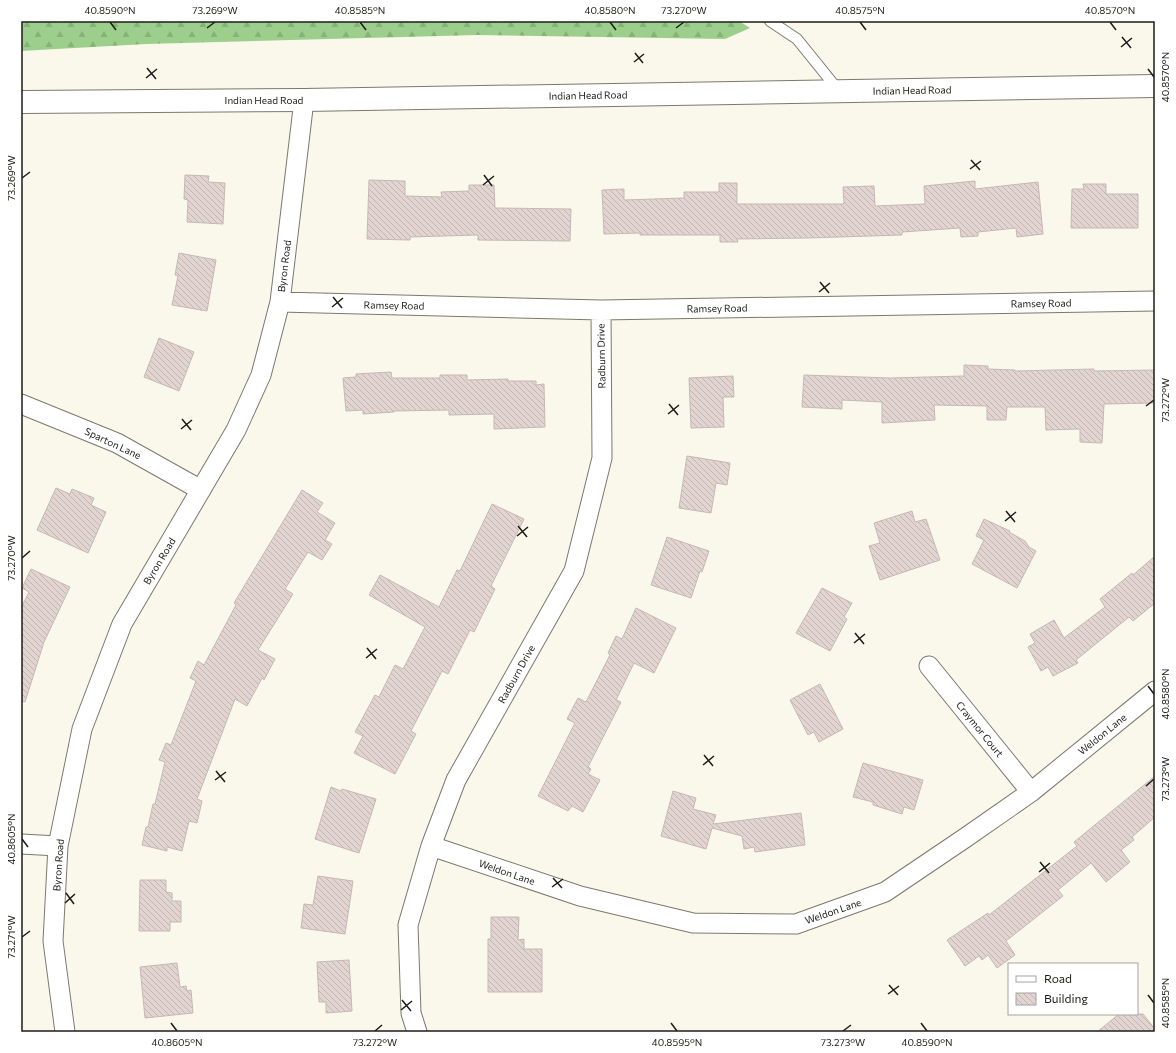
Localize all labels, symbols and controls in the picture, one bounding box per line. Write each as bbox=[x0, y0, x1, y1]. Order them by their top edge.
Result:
text: 40.8590°N bbox=[84, 4, 136, 16]
text: 73.269°W bbox=[192, 4, 238, 16]
text: 40.8585°N bbox=[335, 4, 385, 16]
text: 40.8580°N bbox=[584, 4, 636, 16]
text: 73.270°W bbox=[661, 4, 707, 16]
text: 40.8575°N bbox=[835, 4, 885, 16]
text: 40.8570°N bbox=[1085, 4, 1135, 16]
text: 40.8570°N bbox=[1159, 52, 1171, 102]
street label: Indian Head Road bbox=[873, 83, 952, 97]
street label: Indian Head Road bbox=[549, 88, 628, 102]
street label: Indian Head Road bbox=[225, 94, 304, 106]
text: 73.269°W bbox=[5, 155, 17, 201]
street label: Byron Road bbox=[275, 239, 293, 293]
street label: Ramsey Road bbox=[1011, 296, 1072, 310]
street label: Ramsey Road bbox=[364, 298, 425, 312]
street label: Ramsey Road bbox=[687, 301, 748, 315]
street label: Radburn Drive bbox=[594, 323, 608, 389]
text: 73.272°W bbox=[1159, 378, 1171, 422]
street label: Sparton Lane bbox=[83, 425, 143, 461]
text: 73.270°W bbox=[5, 535, 17, 581]
street label: Byron Road bbox=[140, 535, 178, 587]
street label: Radburn Drive bbox=[495, 643, 537, 705]
text: 40.8580°N bbox=[1159, 668, 1171, 720]
street label: Craymor Court bbox=[954, 699, 1006, 759]
street label: Weldon Lane bbox=[1075, 711, 1129, 757]
text: 73.273°W bbox=[1159, 757, 1171, 801]
text: 40.8605°N bbox=[5, 813, 17, 865]
street label: Byron Road bbox=[50, 838, 66, 892]
street label: Weldon Lane bbox=[477, 857, 537, 887]
street label: Weldon Lane bbox=[803, 896, 863, 926]
text: 73.271°W bbox=[5, 915, 17, 959]
legend bbox=[1008, 963, 1138, 1015]
text: Road bbox=[1044, 971, 1072, 985]
text: 40.8585°N bbox=[1159, 978, 1171, 1028]
text: Building bbox=[1044, 991, 1088, 1005]
text: 40.8605°N bbox=[151, 1036, 203, 1048]
text: 73.272°W bbox=[353, 1036, 397, 1048]
text: 40.8595°N bbox=[652, 1036, 702, 1048]
text: 73.273°W bbox=[821, 1036, 865, 1048]
text: 40.8590°N bbox=[901, 1036, 953, 1048]

